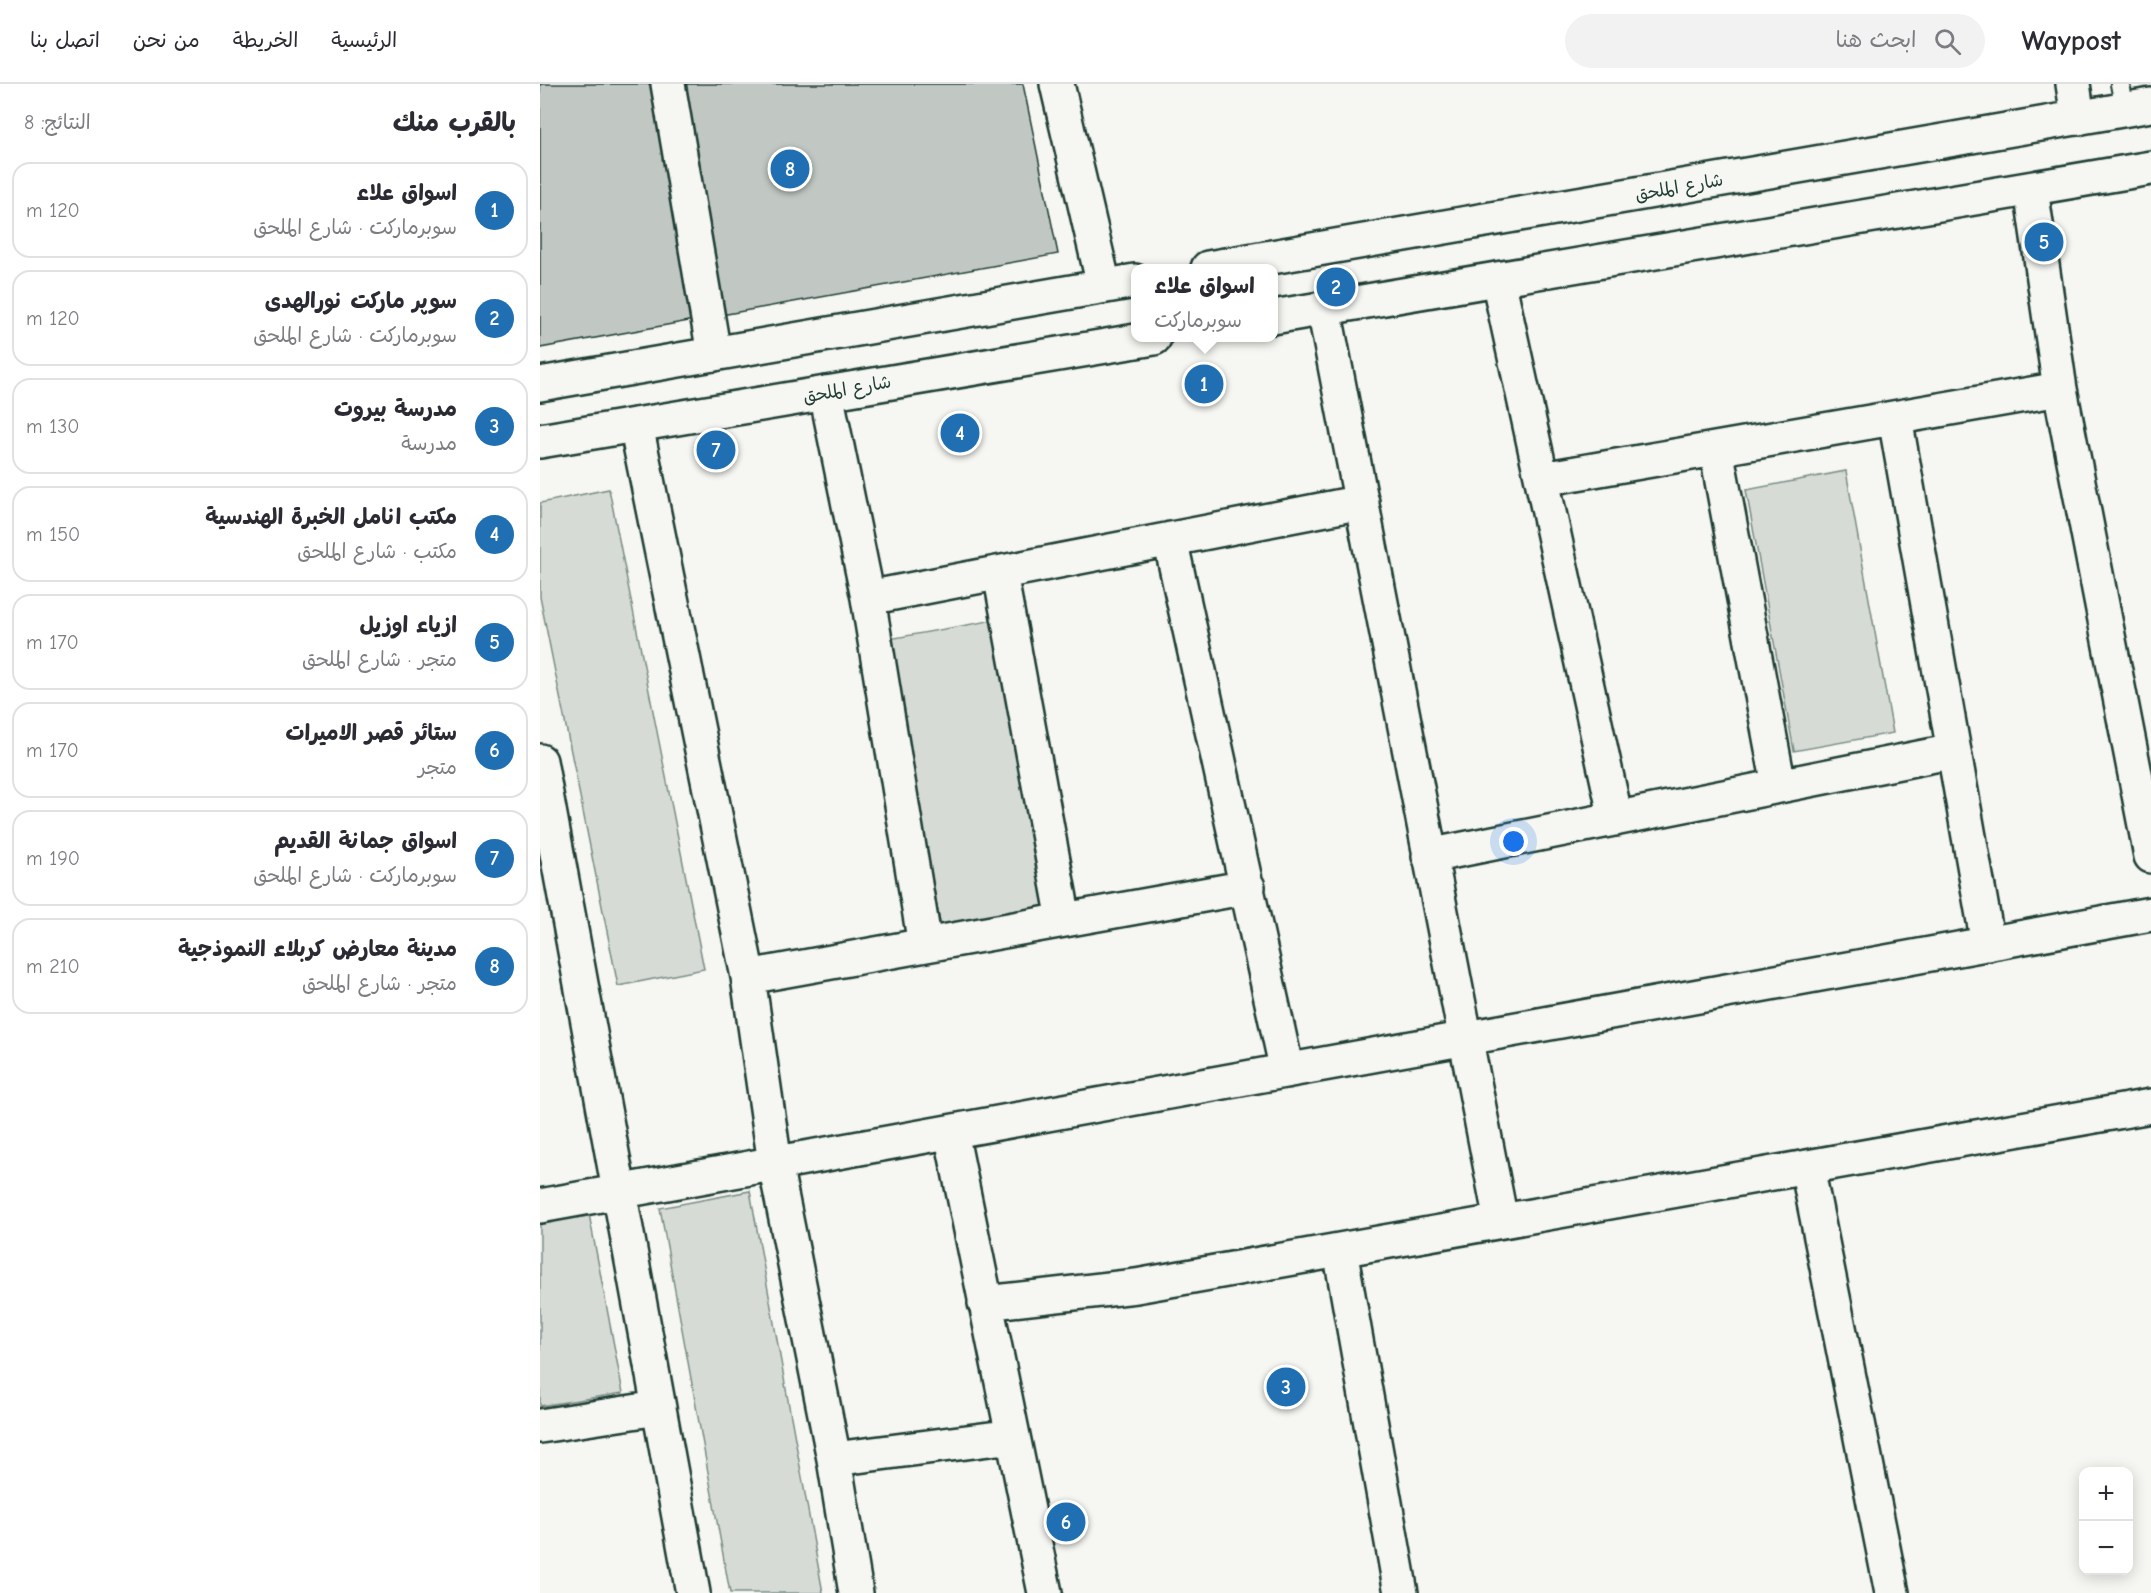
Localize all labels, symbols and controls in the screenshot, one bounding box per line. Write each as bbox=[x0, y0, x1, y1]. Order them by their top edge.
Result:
search box bbox=[1565, 14, 1985, 68]
icon: search bbox=[1931, 25, 1964, 58]
text: Waypost bbox=[2021, 25, 2121, 57]
text: ابحث هنا bbox=[1836, 27, 1916, 53]
text: اتصل بنا bbox=[30, 28, 100, 52]
text: من نحن bbox=[133, 28, 200, 52]
text: الخريطة bbox=[233, 28, 298, 52]
text: الرئيسية bbox=[331, 28, 397, 52]
text: بالقرب منك bbox=[393, 108, 516, 138]
text: النتائج: 8 bbox=[24, 111, 91, 134]
pin: 8 bbox=[770, 146, 810, 191]
street label: شارع الملحق bbox=[1633, 169, 1725, 207]
text: اسواق علاء bbox=[356, 180, 457, 206]
text: 120 m bbox=[26, 199, 80, 222]
text: 1 bbox=[491, 199, 498, 222]
text: سوبرماركت · شارع الملحق bbox=[253, 216, 457, 239]
pin: 5 bbox=[2024, 220, 2064, 264]
popup bbox=[1131, 264, 1278, 342]
pin: 2 bbox=[1316, 264, 1356, 310]
text: اسواق علاء bbox=[1154, 273, 1255, 299]
text: سوپر مارکت نورالهدی bbox=[265, 288, 457, 314]
text: 120 m bbox=[26, 307, 80, 330]
text: 2 bbox=[490, 307, 499, 330]
text: سوبرماركت bbox=[1154, 309, 1242, 332]
text: سوبرماركت · شارع الملحق bbox=[253, 324, 457, 347]
pin: 1 bbox=[1184, 362, 1224, 406]
street label: شارع الملحق bbox=[801, 371, 893, 409]
text: مدرسة بيروت bbox=[334, 396, 457, 422]
pin: 4 bbox=[940, 410, 980, 456]
text: 130 m bbox=[26, 415, 79, 438]
text: 3 bbox=[490, 415, 499, 438]
pin: 7 bbox=[696, 428, 735, 472]
text: مدرسة bbox=[401, 432, 457, 455]
text: مكتب انامل الخبرة الهندسية bbox=[205, 504, 457, 530]
text: 150 m bbox=[26, 523, 80, 546]
text: 4 bbox=[490, 523, 499, 546]
text: مكتب · شارع الملحق bbox=[297, 540, 457, 563]
text: ازياء اوزيل bbox=[359, 612, 457, 638]
text: 170 m bbox=[26, 631, 79, 654]
text: 5 bbox=[489, 631, 500, 654]
text: متجر · شارع الملحق bbox=[302, 648, 457, 671]
text: ستائر قصر الاميرات bbox=[286, 720, 457, 746]
text: 170 m bbox=[26, 739, 79, 762]
text: 6 bbox=[489, 739, 500, 762]
text: متجر bbox=[418, 756, 457, 779]
your location bbox=[1499, 827, 1528, 856]
text: اسواق جمانة القديم bbox=[274, 828, 457, 854]
text: 190 m bbox=[26, 847, 80, 870]
text: 7 bbox=[490, 847, 499, 870]
text: سوبرماركت · شارع الملحق bbox=[253, 864, 457, 887]
text: مدينة معارض كربلاء النموذجية bbox=[178, 936, 457, 962]
text: 210 m bbox=[26, 955, 80, 978]
text: 8 bbox=[489, 955, 500, 978]
text: متجر · شارع الملحق bbox=[302, 972, 457, 995]
pin: 3 bbox=[1266, 1364, 1306, 1410]
map controls bbox=[2079, 1467, 2133, 1575]
button: + bbox=[2079, 1467, 2133, 1521]
pin: 6 bbox=[1046, 1500, 1086, 1544]
button: − bbox=[2079, 1521, 2133, 1575]

